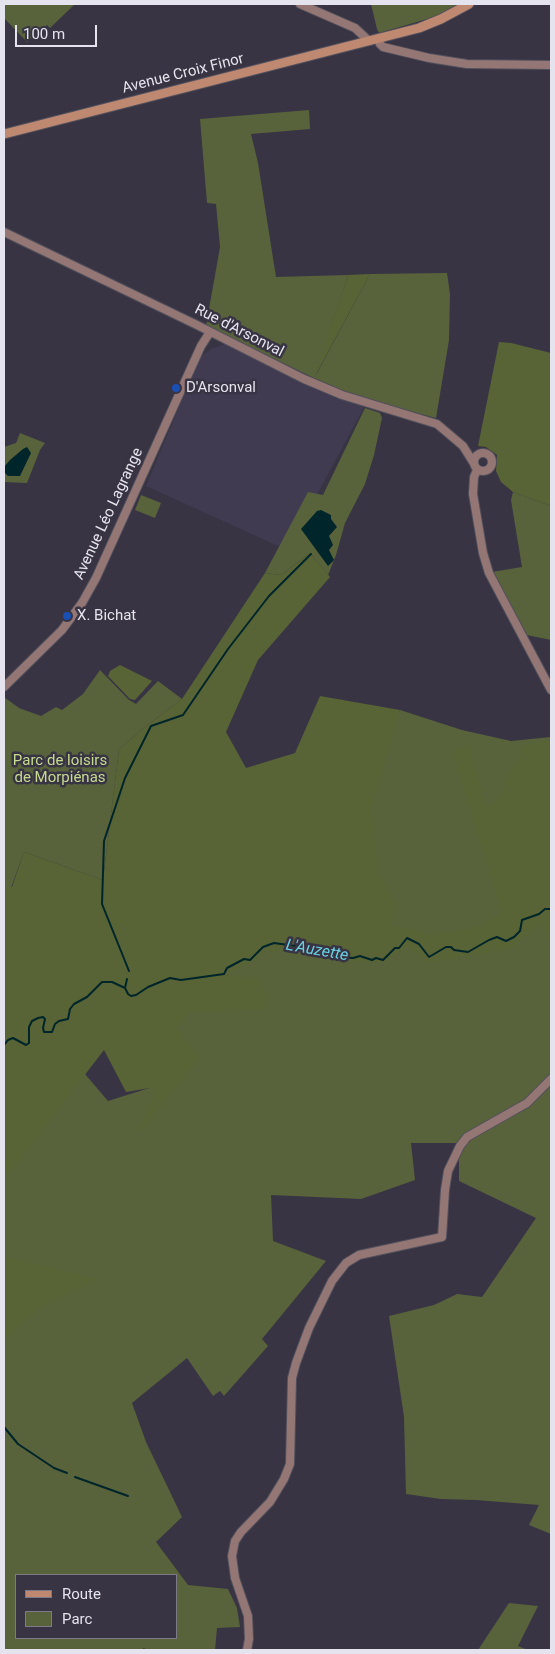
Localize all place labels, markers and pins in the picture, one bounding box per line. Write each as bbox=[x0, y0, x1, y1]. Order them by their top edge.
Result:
place label: D'Arsonval bbox=[186, 379, 256, 397]
marker: D'Arsonval bbox=[170, 382, 182, 394]
place label: X. Bichat bbox=[77, 607, 136, 625]
marker: X. Bichat bbox=[61, 610, 73, 622]

